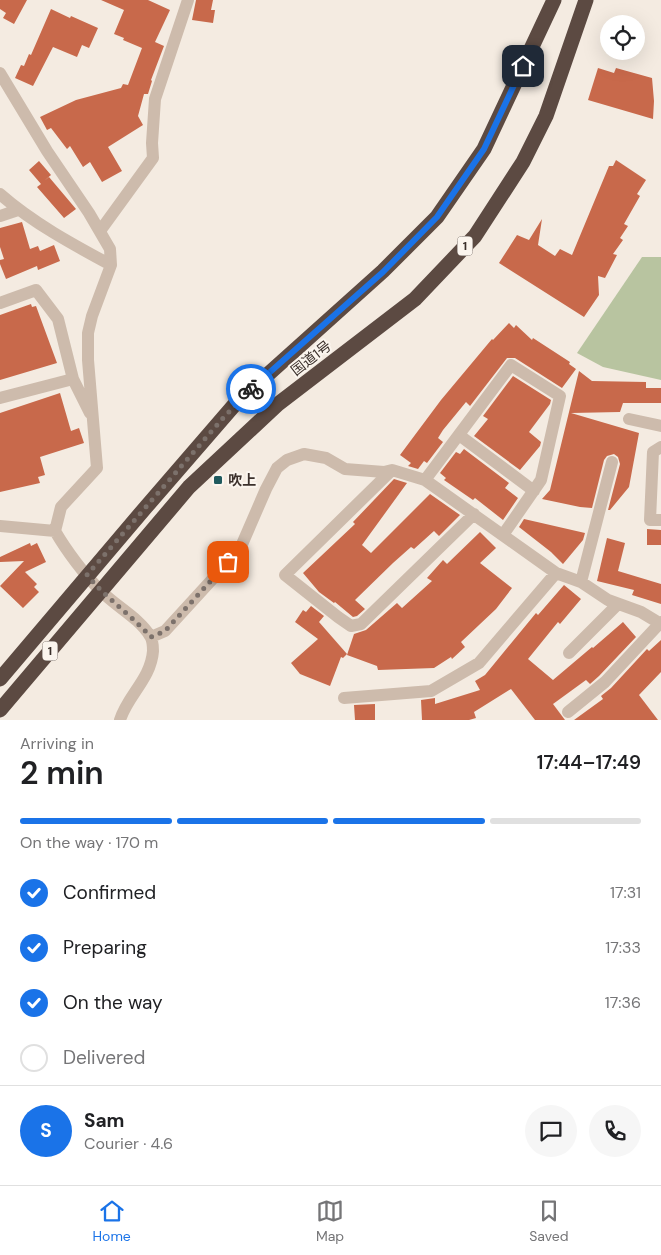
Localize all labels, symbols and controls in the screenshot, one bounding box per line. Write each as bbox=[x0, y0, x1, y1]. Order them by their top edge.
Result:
map controls bbox=[600, 15, 645, 60]
button: locate bbox=[600, 15, 645, 60]
pin bbox=[502, 45, 544, 87]
icon: home bbox=[509, 52, 537, 80]
road number: 1 bbox=[458, 237, 472, 256]
street label: 国道1号 bbox=[287, 337, 335, 379]
courier bbox=[226, 364, 276, 414]
icon: bike bbox=[237, 375, 265, 403]
place label: 吹上 bbox=[228, 471, 256, 489]
marker: 吹上 bbox=[212, 474, 224, 486]
pin bbox=[207, 541, 249, 583]
icon: bag bbox=[214, 548, 242, 576]
road number: 1 bbox=[42, 641, 58, 660]
text: Arriving in bbox=[20, 733, 94, 754]
text: 17:44–17:49 bbox=[537, 750, 641, 775]
text: 2 min bbox=[20, 752, 104, 794]
text: On the way · 170 m bbox=[20, 832, 158, 853]
icon: check bbox=[20, 879, 48, 907]
text: Confirmed bbox=[63, 880, 156, 905]
text: 17:31 bbox=[610, 882, 641, 903]
icon: check bbox=[20, 934, 48, 962]
text: Preparing bbox=[63, 935, 147, 960]
text: 17:33 bbox=[605, 937, 641, 958]
icon: check bbox=[20, 989, 48, 1017]
text: On the way bbox=[63, 990, 163, 1015]
text: 17:36 bbox=[605, 992, 641, 1013]
text: Delivered bbox=[63, 1045, 145, 1070]
button: chat bbox=[525, 1105, 577, 1157]
button: phone bbox=[589, 1105, 641, 1157]
text: Sam bbox=[84, 1108, 125, 1133]
text: S bbox=[40, 1118, 52, 1143]
text: Courier · 4.6 bbox=[84, 1133, 173, 1154]
tab: Home bbox=[93, 1197, 131, 1245]
tab: Map bbox=[316, 1197, 344, 1245]
tab: Saved bbox=[529, 1197, 568, 1245]

